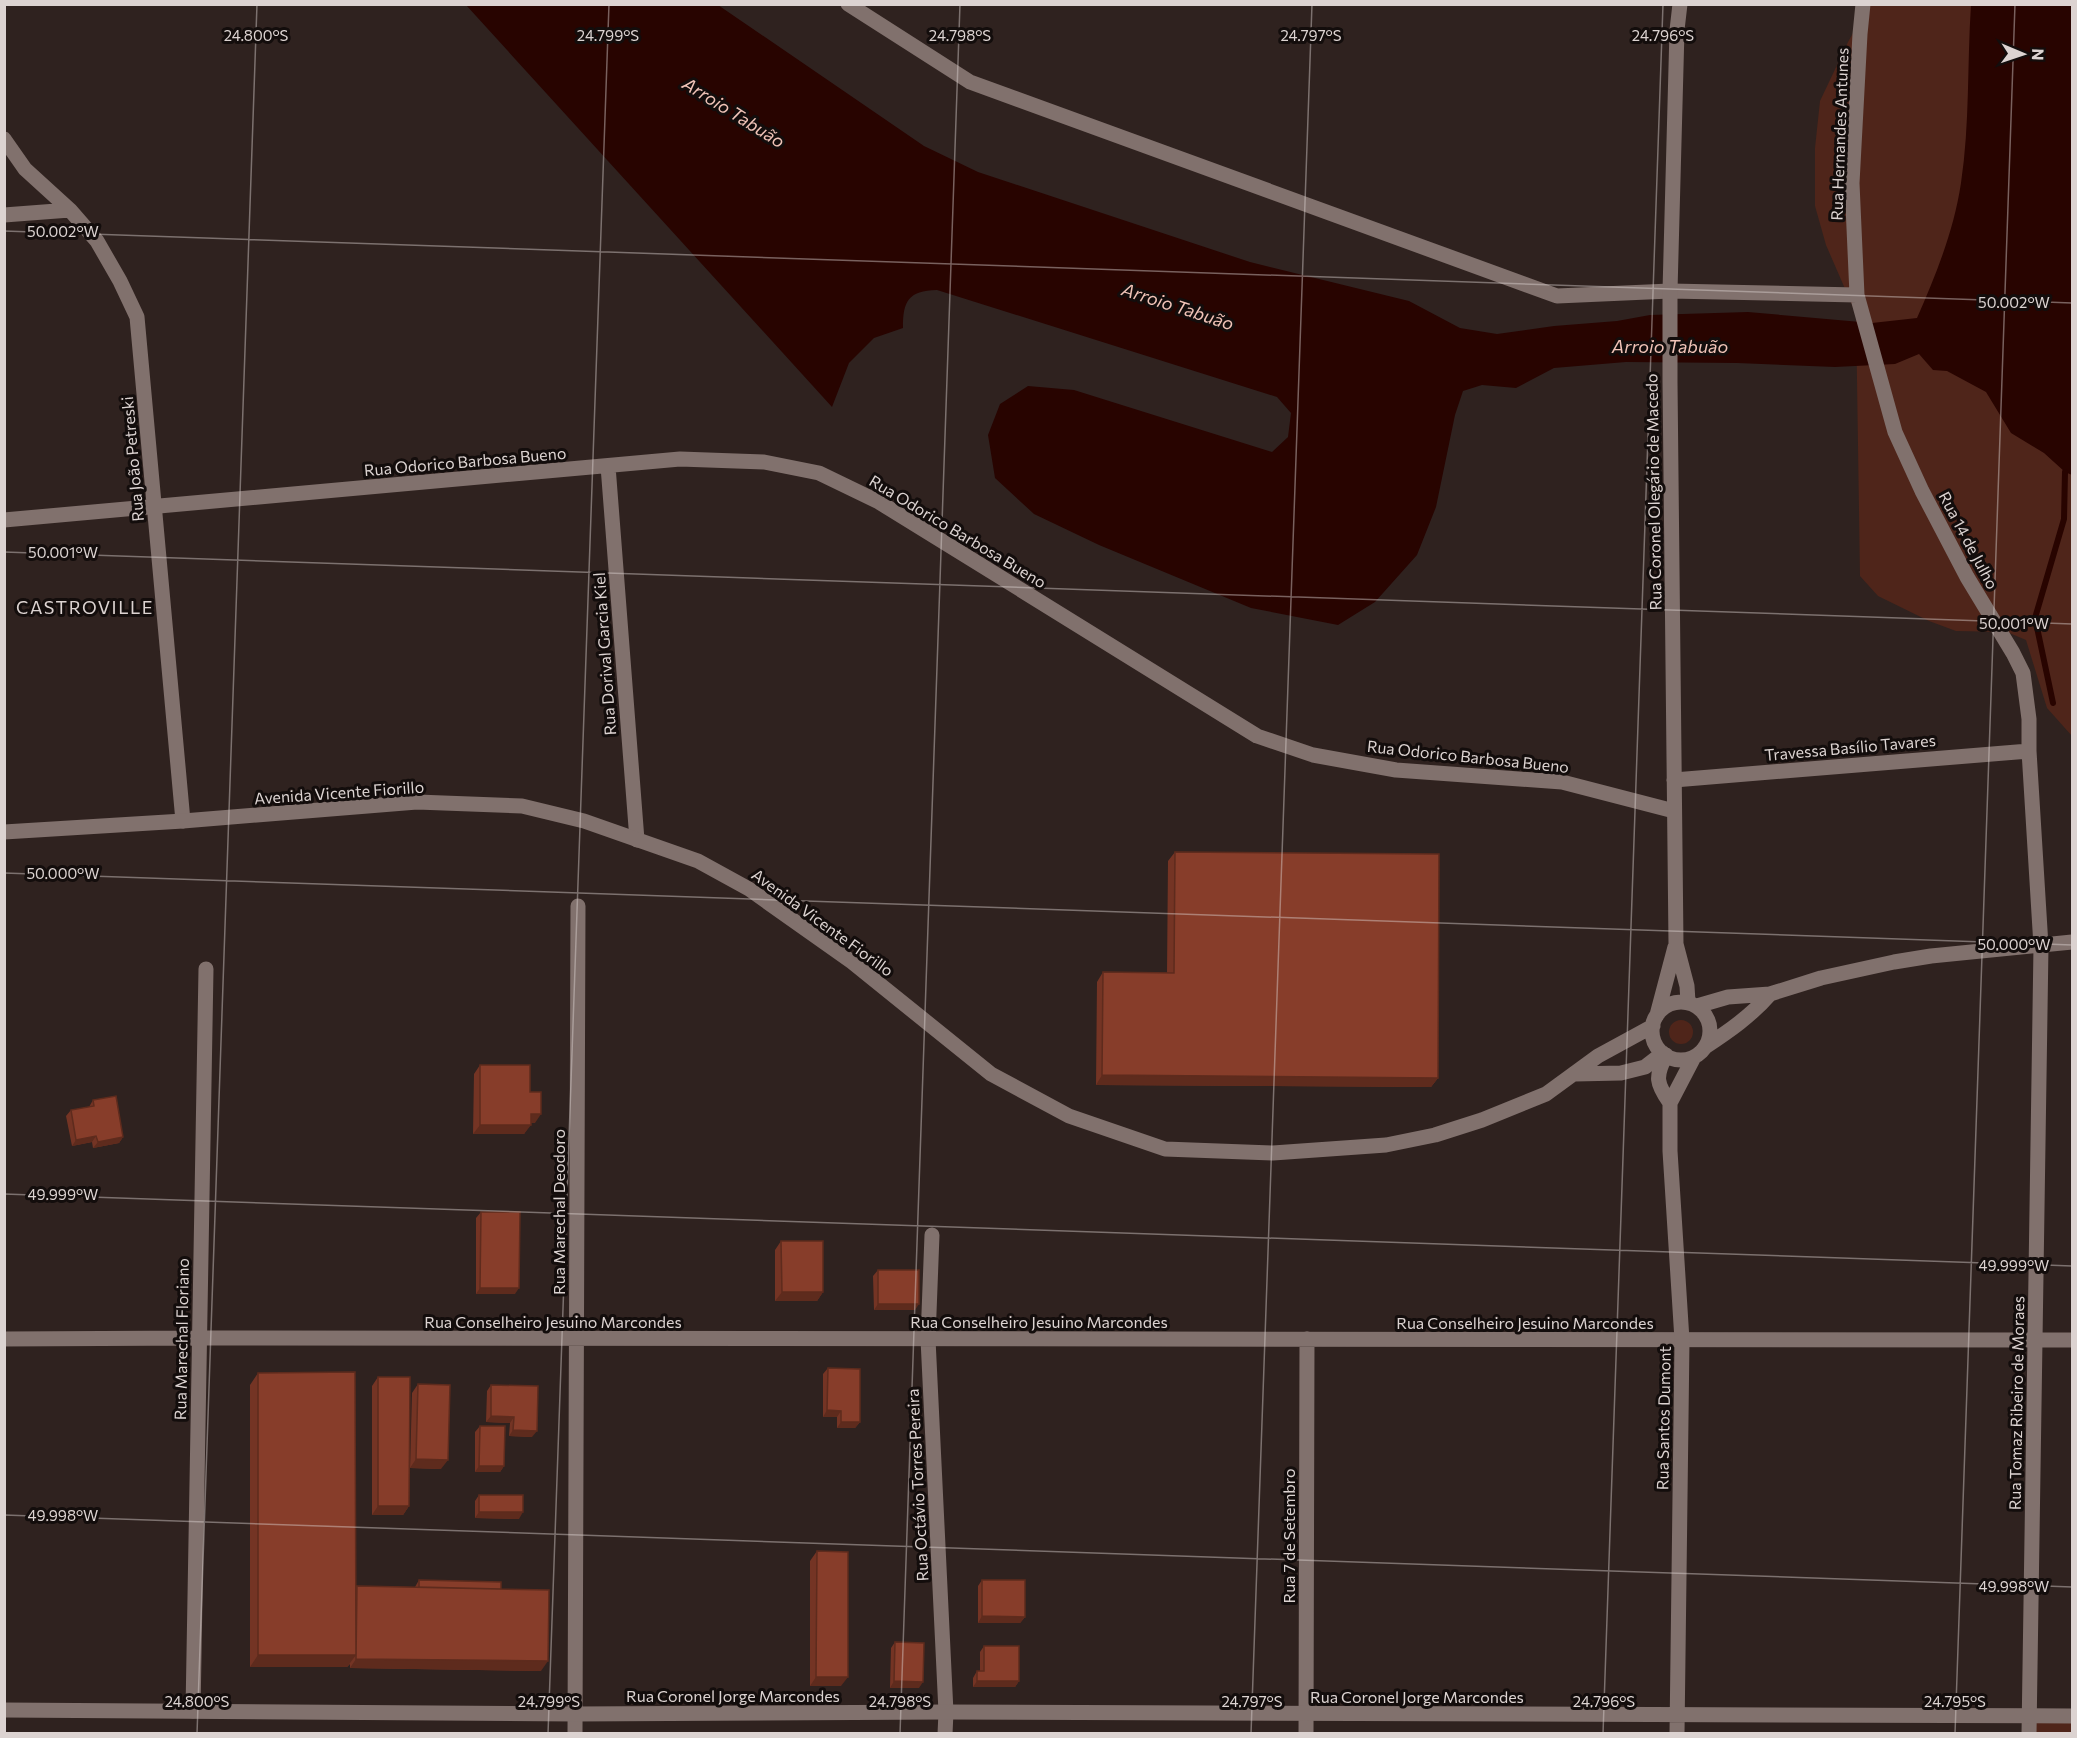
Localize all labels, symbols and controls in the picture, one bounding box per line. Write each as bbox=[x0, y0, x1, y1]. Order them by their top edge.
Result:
north arrow bbox=[1993, 24, 2053, 84]
text: 24.800°S bbox=[224, 26, 289, 44]
text: 24.799°S bbox=[577, 26, 639, 44]
text: 24.798°S bbox=[929, 26, 991, 44]
text: 24.797°S bbox=[1280, 26, 1342, 44]
text: 24.796°S bbox=[1632, 26, 1694, 44]
street label: Rua Hernandes Antunes bbox=[1826, 47, 1852, 221]
text: N bbox=[2029, 48, 2048, 61]
water label: Arroio Tabuão bbox=[678, 71, 789, 152]
text: 50.002°W bbox=[27, 222, 99, 240]
water label: Arroio Tabuão bbox=[1118, 277, 1237, 334]
text: 50.002°W bbox=[1978, 293, 2050, 311]
water label: Arroio Tabuão bbox=[1611, 335, 1728, 357]
street label: Rua Coronel Olegário de Macedo bbox=[1641, 373, 1665, 611]
street label: Rua João Petreski bbox=[117, 396, 147, 522]
street label: Rua Odorico Barbosa Bueno bbox=[363, 443, 567, 479]
street label: Rua Odorico Barbosa Bueno bbox=[866, 471, 1050, 591]
street label: Rua 14 de Julho bbox=[1935, 488, 2003, 592]
text: 50.001°W bbox=[28, 543, 98, 561]
street label: Rua Dorival Garcia Kiel bbox=[589, 572, 619, 736]
district label: CASTROVILLE bbox=[16, 596, 154, 618]
text: 50.001°W bbox=[1979, 614, 2049, 632]
street label: Travessa Basílio Tavares bbox=[1764, 730, 1936, 764]
street label: Rua Odorico Barbosa Bueno bbox=[1366, 736, 1570, 776]
street label: Avenida Vicente Fiorillo bbox=[253, 777, 425, 807]
text: 50.000°W bbox=[26, 864, 100, 882]
street label: Avenida Vicente Fiorillo bbox=[749, 864, 897, 980]
text: 50.000°W bbox=[1977, 935, 2051, 953]
street label: Rua Marechal Deodoro bbox=[549, 1129, 568, 1295]
text: 49.999°W bbox=[28, 1185, 98, 1203]
text: 49.999°W bbox=[1979, 1256, 2049, 1274]
street label: Rua Marechal Floriano bbox=[170, 1258, 192, 1420]
street label: Rua Tomaz Ribeiro de Moraes bbox=[2005, 1296, 2027, 1510]
street label: Rua Conselheiro Jesuino Marcondes bbox=[424, 1312, 682, 1331]
street label: Rua Conselheiro Jesuino Marcondes bbox=[910, 1312, 1168, 1331]
street label: Rua Conselheiro Jesuino Marcondes bbox=[1396, 1313, 1654, 1332]
street label: Rua Santos Dumont bbox=[1652, 1345, 1674, 1490]
street label: Rua Octávio Torres Pereira bbox=[902, 1388, 932, 1582]
street label: Rua 7 de Setembro bbox=[1279, 1469, 1298, 1603]
text: 49.998°W bbox=[28, 1506, 98, 1524]
text: 49.998°W bbox=[1979, 1577, 2049, 1595]
street label: Rua Coronel Jorge Marcondes bbox=[626, 1686, 840, 1705]
street label: Rua Coronel Jorge Marcondes bbox=[1310, 1687, 1524, 1706]
text: 24.800°S bbox=[165, 1692, 230, 1710]
text: 24.799°S bbox=[518, 1692, 580, 1710]
text: 24.798°S bbox=[869, 1692, 931, 1710]
text: 24.797°S bbox=[1221, 1692, 1283, 1710]
text: 24.796°S bbox=[1573, 1692, 1635, 1710]
text: 24.795°S bbox=[1924, 1692, 1986, 1710]

